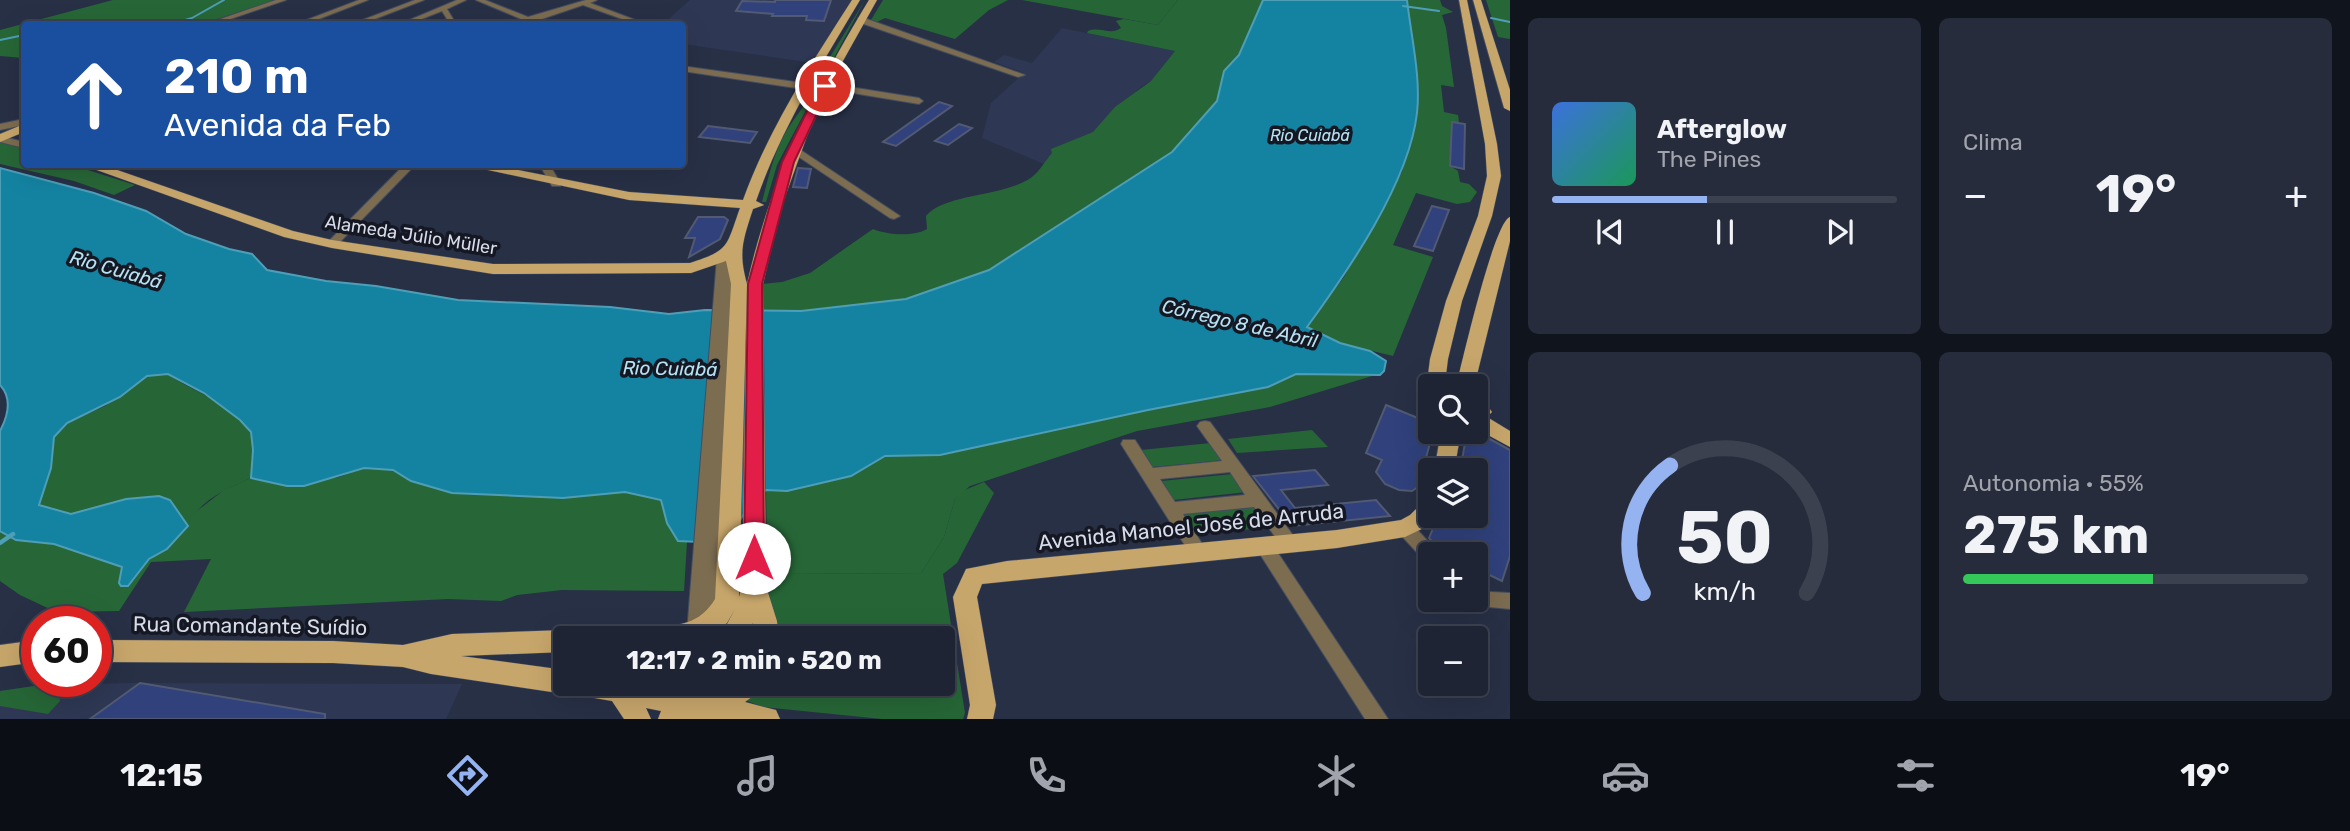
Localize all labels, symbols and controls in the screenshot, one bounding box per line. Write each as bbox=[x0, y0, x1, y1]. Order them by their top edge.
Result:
text: 210 m bbox=[164, 47, 309, 105]
icon: ahead bbox=[49, 49, 140, 140]
pin bbox=[795, 56, 855, 116]
icon: arrive bbox=[806, 67, 844, 105]
text: Avenida da Feb bbox=[164, 106, 391, 144]
text: Afterglow bbox=[1657, 114, 1787, 145]
water label: Rio Cuiabá bbox=[1270, 126, 1350, 145]
text: Clima bbox=[1963, 128, 2023, 156]
text: The Pines bbox=[1657, 145, 1761, 173]
text: 19° bbox=[2096, 163, 2176, 225]
text: − bbox=[1963, 172, 1988, 218]
text: + bbox=[2284, 172, 2308, 218]
street label: Alameda Júlio Müller bbox=[323, 211, 499, 259]
icon: previous bbox=[1591, 213, 1629, 251]
icon: pause bbox=[1706, 213, 1744, 251]
icon: next bbox=[1821, 213, 1859, 251]
water label: Rio Cuiabá bbox=[67, 245, 165, 294]
water label: Córrego 8 de Abril bbox=[1160, 294, 1320, 353]
water label: Rio Cuiabá bbox=[622, 356, 718, 381]
map controls bbox=[1418, 374, 1488, 696]
button: search bbox=[1418, 374, 1488, 444]
button: layers bbox=[1418, 458, 1488, 528]
text: Autonomia · 55% bbox=[1963, 469, 2144, 497]
text: 50 bbox=[1676, 495, 1773, 581]
street label: Avenida Manoel José de Arruda bbox=[1037, 498, 1345, 555]
text: 275 km bbox=[1963, 504, 2149, 566]
position arrow bbox=[717, 521, 791, 595]
button: + bbox=[1418, 542, 1488, 612]
text: km/h bbox=[1693, 576, 1756, 605]
speed limit sign: 60 bbox=[21, 606, 112, 697]
street label: Rua Comandante Suídio bbox=[133, 611, 367, 640]
button: − bbox=[1418, 626, 1488, 696]
text: 12:17 · 2 min · 520 m bbox=[626, 645, 882, 676]
icon: directions bbox=[443, 751, 492, 800]
icon: music bbox=[733, 751, 782, 800]
icon: phone bbox=[1022, 751, 1071, 800]
icon: climate bbox=[1312, 751, 1361, 800]
icon: car bbox=[1601, 751, 1650, 800]
icon: filters bbox=[1891, 751, 1940, 800]
text: 12:15 bbox=[120, 756, 203, 794]
text: 19° bbox=[2180, 756, 2230, 794]

